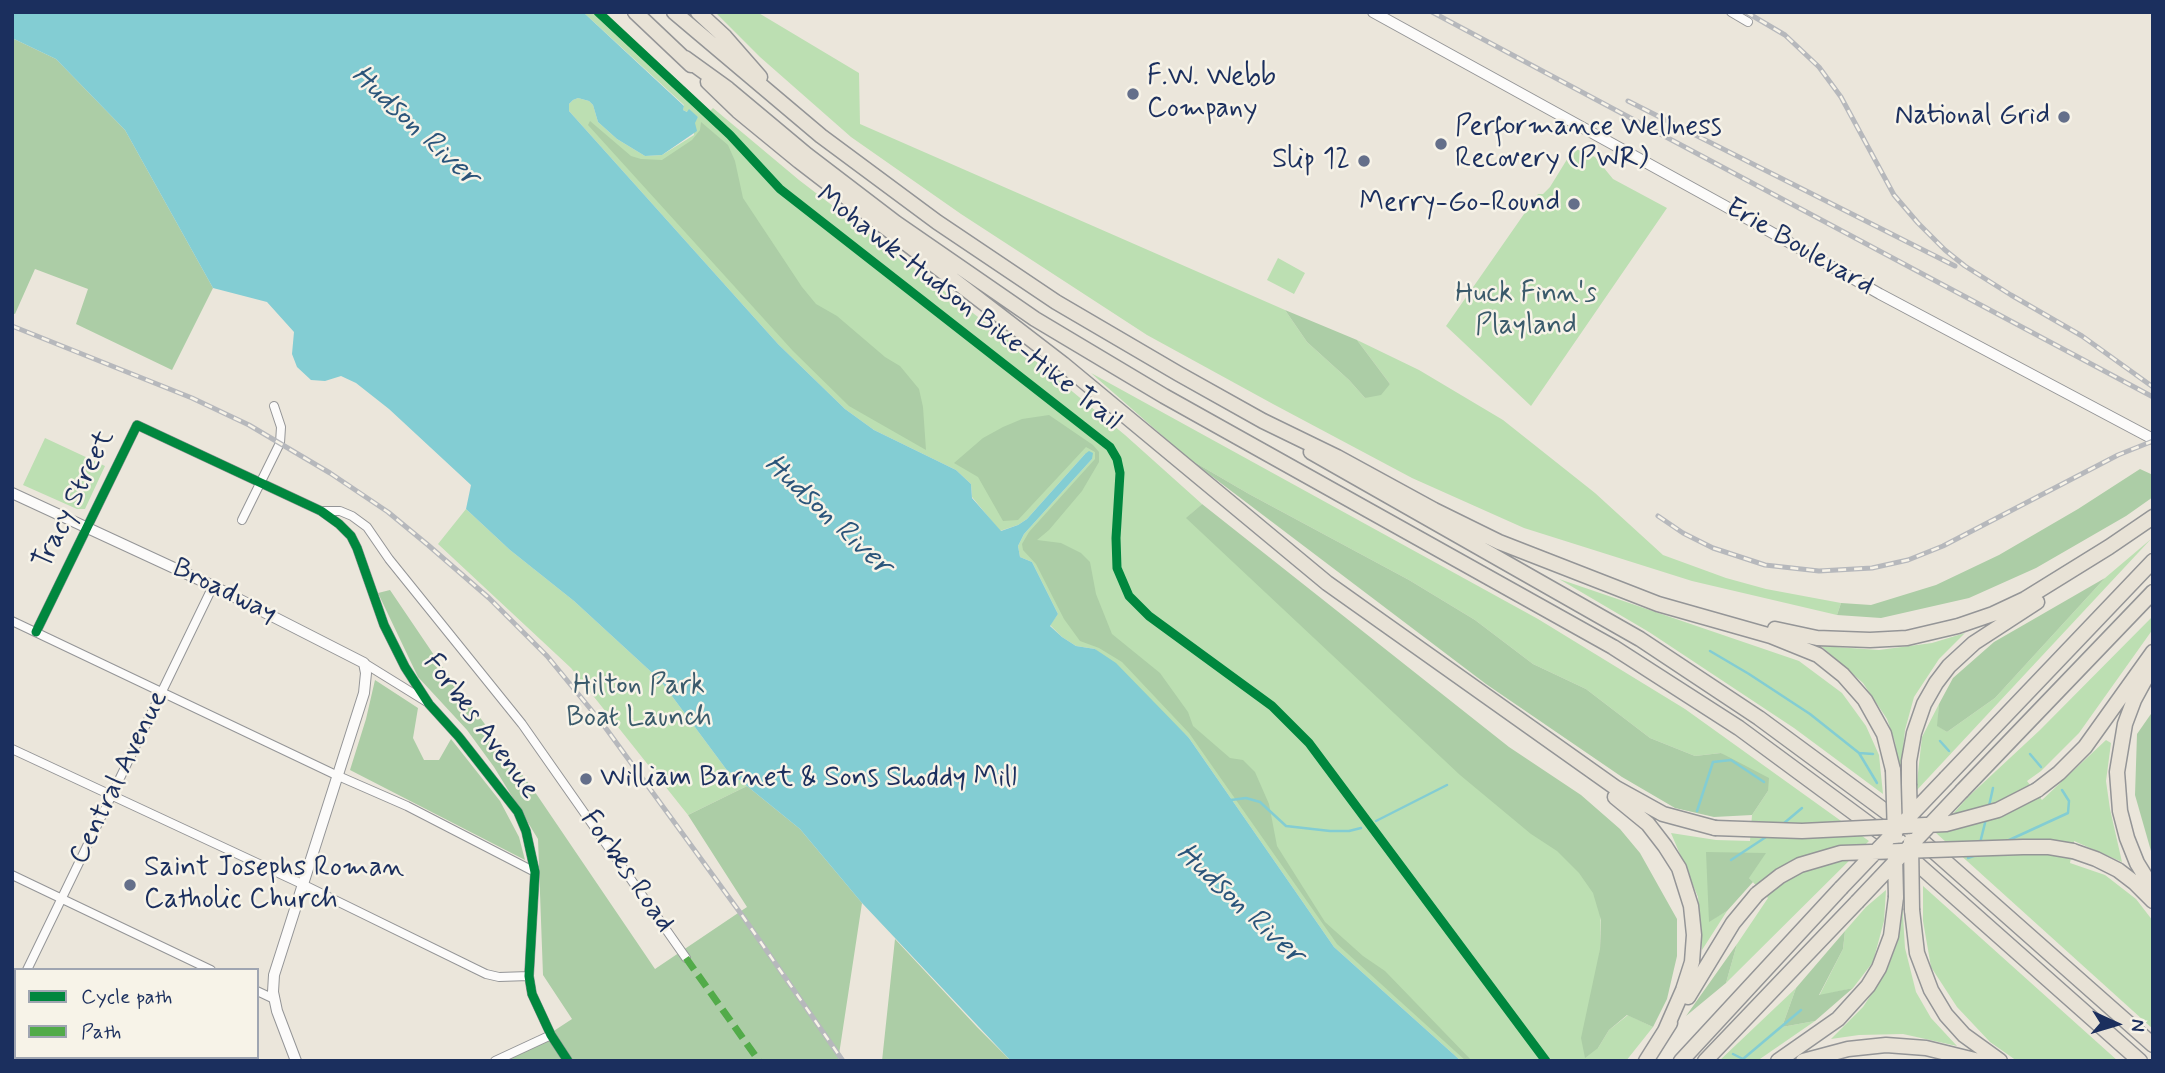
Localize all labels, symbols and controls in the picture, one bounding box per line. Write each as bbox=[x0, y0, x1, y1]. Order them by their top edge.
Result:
water label: Hudson River bbox=[343, 59, 485, 195]
place label: F.W. Webb Company bbox=[1147, 61, 1276, 127]
marker: F.W. Webb Company bbox=[1125, 86, 1141, 102]
place label: National Grid bbox=[1895, 100, 2050, 134]
marker: National Grid bbox=[2056, 109, 2072, 125]
place label: Performance Wellness Recovery (PWR) bbox=[1455, 111, 1722, 177]
marker: Performance Wellness Recovery (PWR) bbox=[1433, 136, 1449, 152]
place label: Slip 12 bbox=[1272, 144, 1350, 178]
marker: Slip 12 bbox=[1356, 153, 1372, 169]
street label: Mohawk-Hudson Bike-Hike Trail bbox=[809, 179, 1127, 439]
place label: Merry-Go-Round bbox=[1359, 187, 1560, 221]
street label: Erie Boulevard bbox=[1719, 192, 1879, 304]
marker: Merry-Go-Round bbox=[1566, 196, 1582, 212]
park label: Huck Finn's Playland bbox=[1455, 278, 1597, 344]
street label: Tracy Street bbox=[27, 425, 123, 575]
water label: Hudson River bbox=[756, 448, 898, 584]
street label: Broadway bbox=[166, 552, 282, 632]
street label: Forbes Avenue bbox=[415, 648, 545, 806]
park label: Hilton Park Boat Launch bbox=[566, 670, 712, 736]
street label: Central Avenue bbox=[63, 686, 177, 870]
place label: William Barnet & Sons Shoddy Mill bbox=[600, 762, 1017, 796]
marker: William Barnet & Sons Shoddy Mill bbox=[578, 771, 594, 787]
street label: Forbes Road bbox=[572, 804, 680, 940]
water label: Hudson River bbox=[1168, 837, 1310, 973]
place label: Saint Josephs Roman Catholic Church bbox=[144, 852, 404, 918]
marker: Saint Josephs Roman Catholic Church bbox=[122, 877, 138, 893]
legend bbox=[14, 968, 259, 1059]
text: Cycle path bbox=[81, 983, 172, 1011]
north arrow bbox=[2081, 989, 2151, 1059]
text: Path bbox=[81, 1018, 121, 1046]
text: N bbox=[2125, 1018, 2150, 1033]

